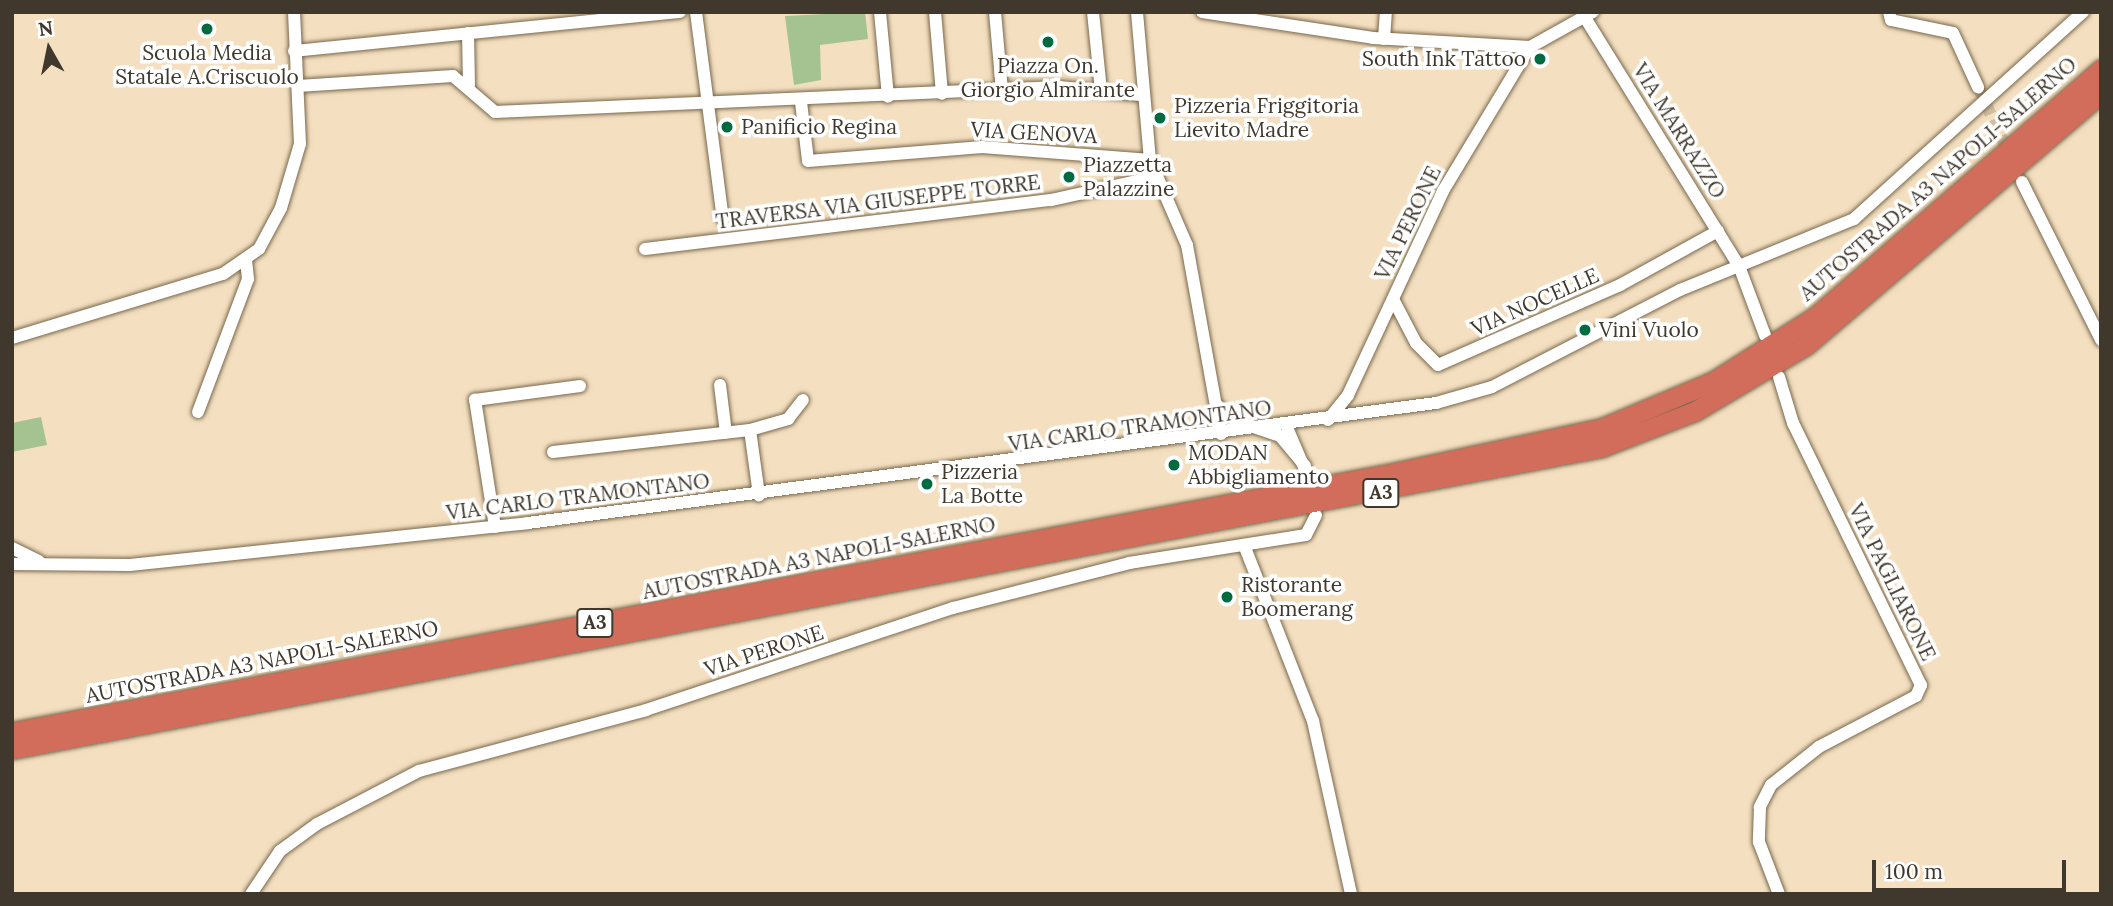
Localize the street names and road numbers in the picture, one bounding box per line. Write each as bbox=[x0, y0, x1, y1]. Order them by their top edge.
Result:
street label: AUTOSTRADA A3 NAPOLI-SALERNO bbox=[1794, 52, 2082, 306]
street label: VIA MARRAZZO bbox=[1627, 59, 1731, 203]
street label: VIA GENOVA bbox=[970, 117, 1098, 149]
street label: VIA PERONE bbox=[1370, 162, 1446, 284]
street label: TRAVERSA VIA GIUSEPPE TORRE bbox=[714, 170, 1042, 234]
street label: VIA NOCELLE bbox=[1467, 263, 1603, 341]
street label: VIA CARLO TRAMONTANO bbox=[1007, 395, 1273, 457]
street label: VIA CARLO TRAMONTANO bbox=[445, 468, 711, 526]
road number: A3 bbox=[1362, 478, 1400, 508]
street label: VIA PAGLIARONE bbox=[1843, 499, 1941, 665]
street label: AUTOSTRADA A3 NAPOLI-SALERNO bbox=[640, 511, 998, 605]
road number: A3 bbox=[576, 608, 614, 638]
street label: AUTOSTRADA A3 NAPOLI-SALERNO bbox=[83, 615, 441, 709]
street label: VIA PERONE bbox=[701, 620, 827, 682]

